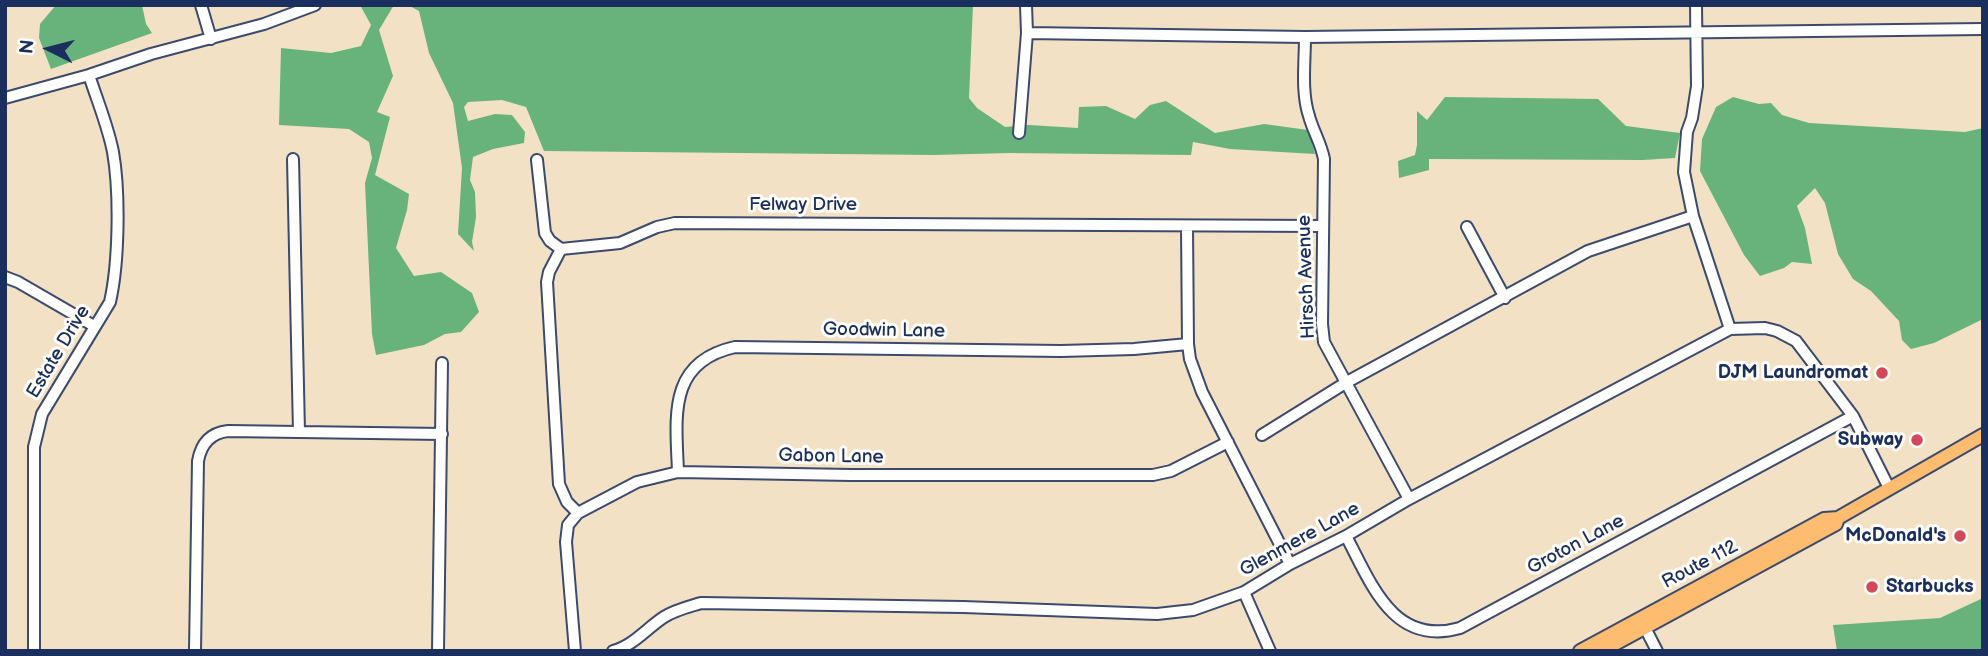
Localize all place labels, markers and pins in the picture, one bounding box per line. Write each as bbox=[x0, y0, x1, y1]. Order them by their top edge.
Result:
place label: DJM Laundromat bbox=[1718, 362, 1868, 384]
marker: DJM Laundromat bbox=[1874, 365, 1890, 381]
place label: Subway bbox=[1838, 429, 1903, 451]
marker: Subway bbox=[1909, 432, 1925, 448]
place label: McDonald's bbox=[1845, 525, 1946, 547]
marker: McDonald's bbox=[1952, 528, 1968, 544]
place label: Starbucks bbox=[1886, 576, 1974, 598]
marker: Starbucks bbox=[1864, 579, 1880, 595]

